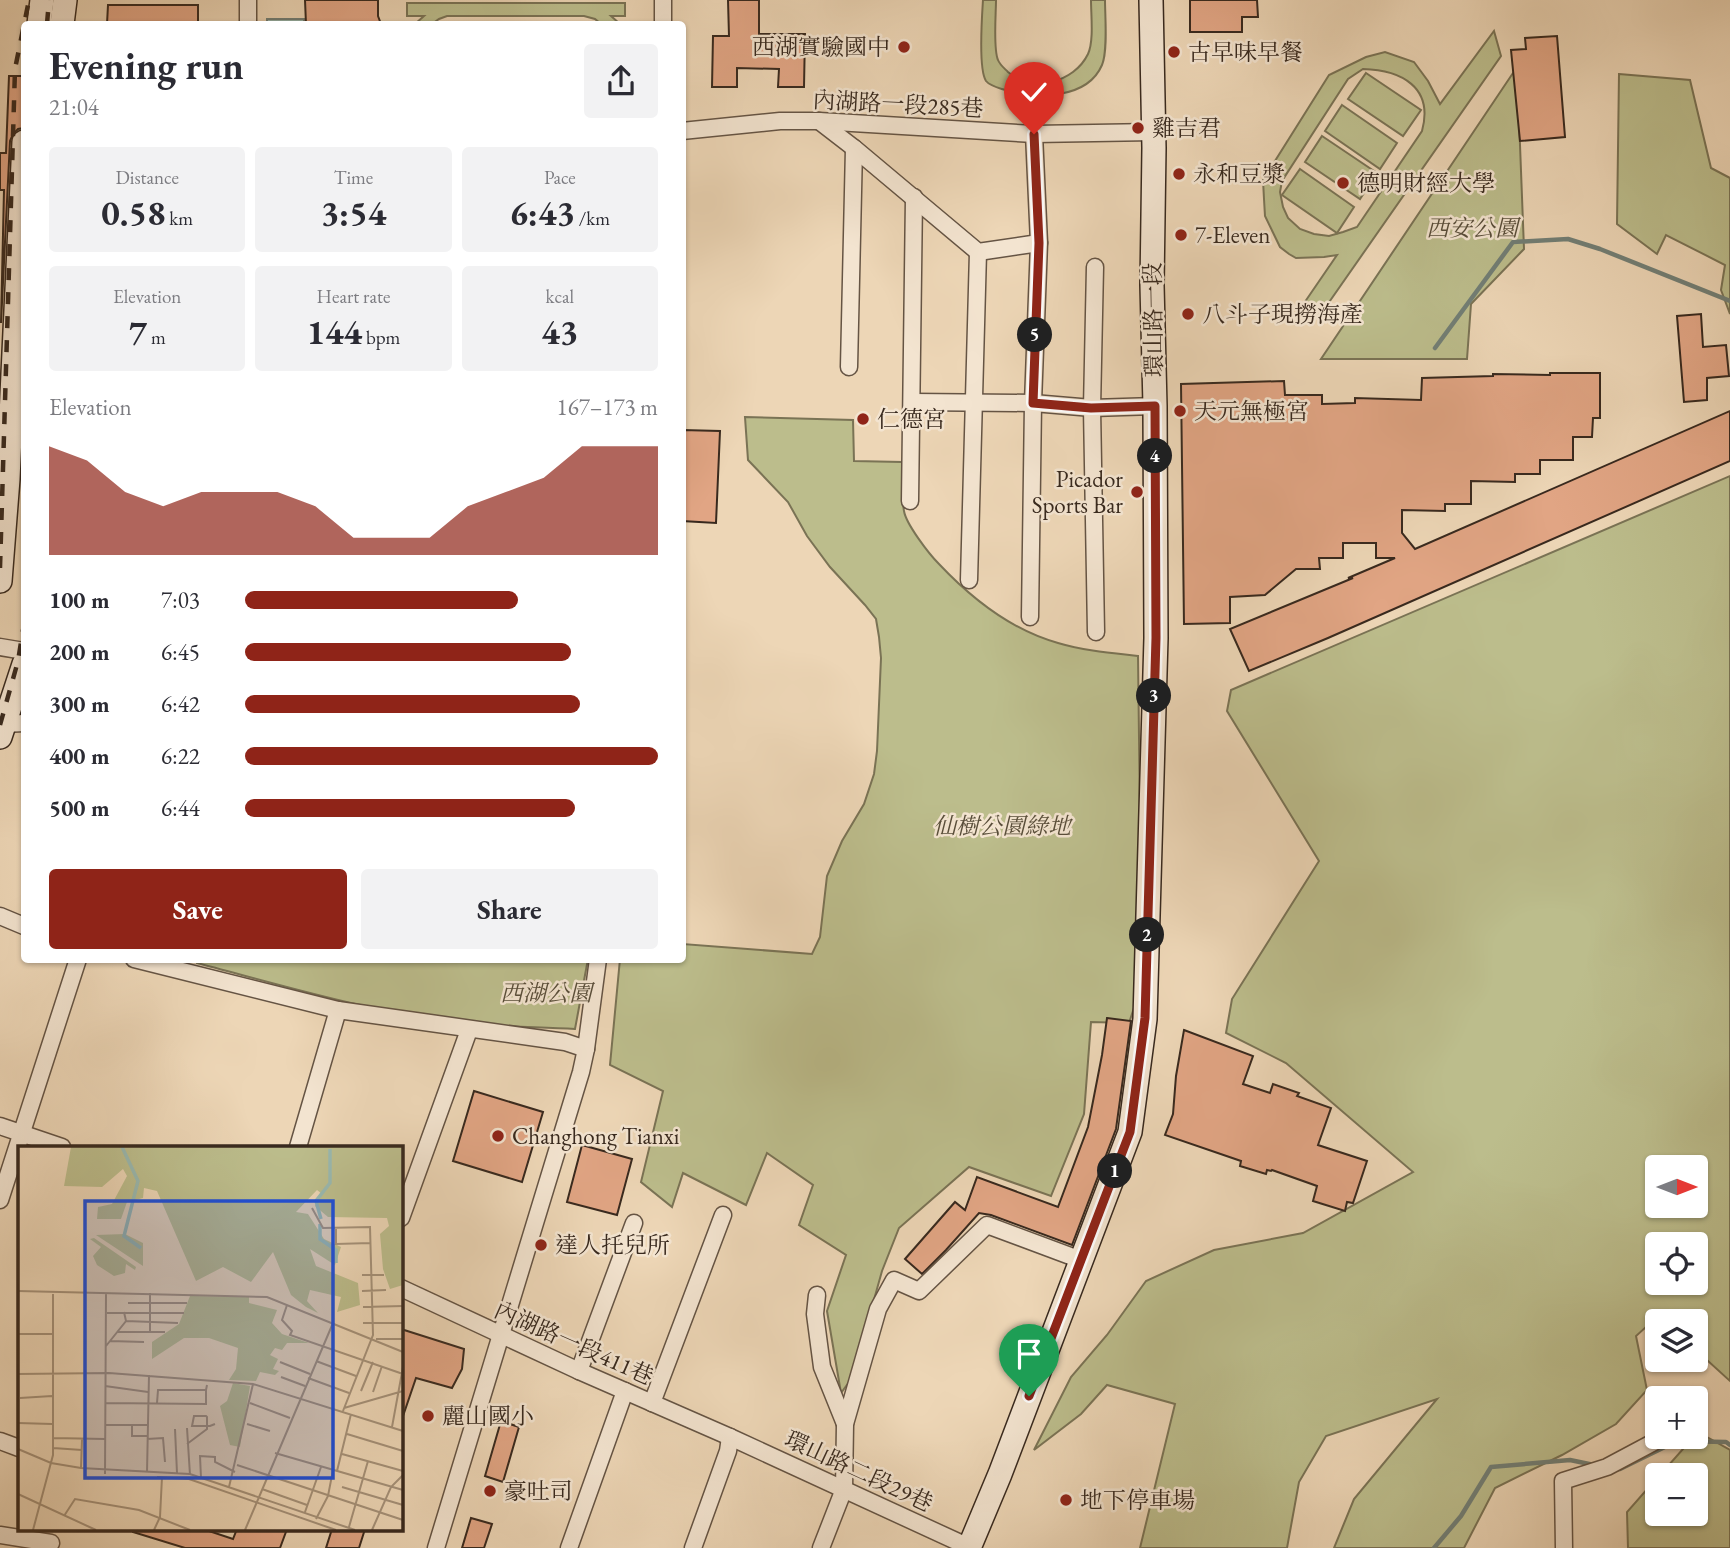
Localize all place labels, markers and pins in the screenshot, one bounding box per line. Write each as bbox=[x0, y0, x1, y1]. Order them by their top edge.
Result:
place label: 西湖實驗國中 bbox=[752, 32, 890, 62]
place label: 古早味早餐 bbox=[1188, 37, 1303, 67]
marker: 西湖實驗國中 bbox=[896, 39, 912, 55]
marker: 古早味早餐 bbox=[1166, 44, 1182, 60]
pin bbox=[1004, 62, 1064, 134]
place label: 雞吉君 bbox=[1152, 113, 1221, 143]
marker: 雞吉君 bbox=[1130, 120, 1146, 136]
place label: 永和豆漿 bbox=[1193, 159, 1285, 189]
marker: 永和豆漿 bbox=[1171, 166, 1187, 182]
place label: 德明財經大學 bbox=[1357, 168, 1495, 198]
marker: 德明財經大學 bbox=[1335, 175, 1351, 191]
place label: 7-Eleven bbox=[1195, 220, 1270, 250]
marker: 7-Eleven bbox=[1173, 227, 1189, 243]
place label: 八斗子現撈海產 bbox=[1202, 299, 1363, 329]
marker: 八斗子現撈海產 bbox=[1180, 306, 1196, 322]
pin: 5 bbox=[1018, 318, 1052, 352]
place label: 天元無極宮 bbox=[1194, 396, 1309, 426]
marker: 天元無極宮 bbox=[1172, 403, 1188, 419]
place label: 仁德宮 bbox=[877, 404, 946, 434]
marker: 仁德宮 bbox=[855, 411, 871, 427]
pin: 4 bbox=[1138, 438, 1172, 474]
place label: Picador Sports Bar bbox=[1032, 464, 1123, 520]
marker: Picador Sports Bar bbox=[1129, 484, 1145, 500]
pin: 3 bbox=[1136, 678, 1172, 714]
pin: 2 bbox=[1130, 918, 1164, 953]
place label: Changhong Tianxi bbox=[512, 1121, 680, 1151]
marker: Changhong Tianxi bbox=[490, 1128, 506, 1144]
pin: 1 bbox=[1098, 1154, 1132, 1188]
place label: 達人托兒所 bbox=[555, 1230, 670, 1260]
marker: 達人托兒所 bbox=[533, 1237, 549, 1253]
pin bbox=[999, 1324, 1059, 1396]
place label: 麗山國小 bbox=[442, 1401, 534, 1431]
marker: 麗山國小 bbox=[420, 1408, 436, 1424]
place label: 豪吐司 bbox=[504, 1476, 573, 1506]
marker: 豪吐司 bbox=[482, 1483, 498, 1499]
place label: 地下停車場 bbox=[1080, 1485, 1195, 1515]
marker: 地下停車場 bbox=[1058, 1492, 1074, 1508]

